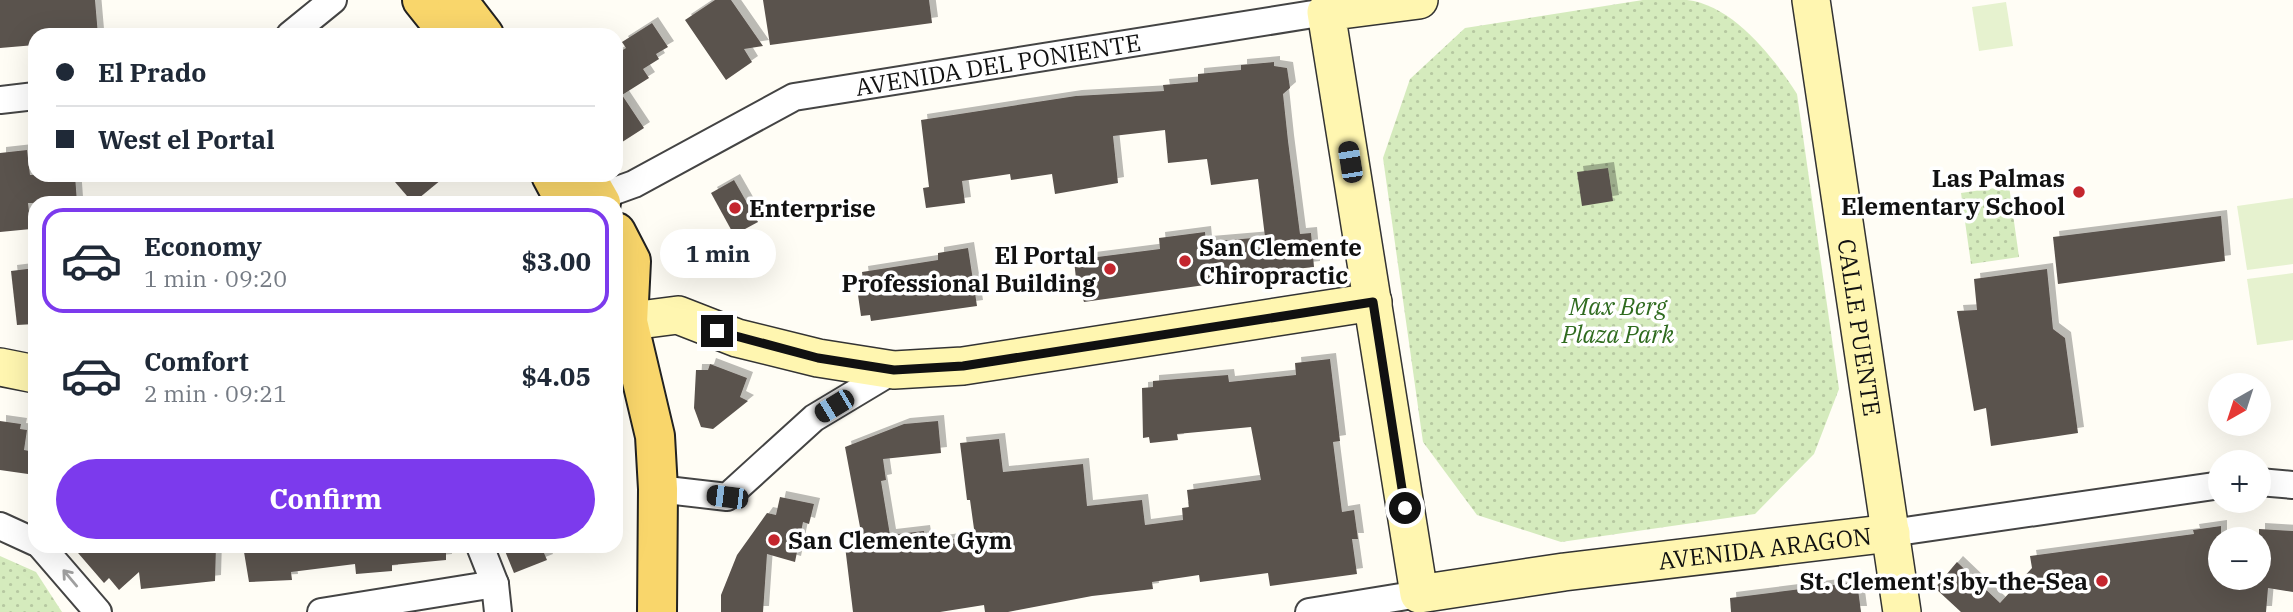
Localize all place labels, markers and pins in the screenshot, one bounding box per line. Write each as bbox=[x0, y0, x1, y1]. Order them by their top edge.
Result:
place label: Las Palmas Elementary School bbox=[1841, 162, 2065, 222]
marker: Las Palmas Elementary School bbox=[2071, 184, 2087, 200]
place label: Enterprise bbox=[749, 192, 876, 224]
marker: Enterprise bbox=[727, 200, 743, 216]
place label: San Clemente Chiropractic bbox=[1199, 231, 1362, 291]
place label: El Portal Professional Building bbox=[842, 239, 1096, 299]
marker: San Clemente Chiropractic bbox=[1177, 253, 1193, 269]
marker: El Portal Professional Building bbox=[1102, 261, 1118, 277]
place label: San Clemente Gym bbox=[788, 524, 1012, 556]
marker: San Clemente Gym bbox=[766, 532, 782, 548]
place label: St. Clement's by-the-Sea bbox=[1799, 565, 2088, 597]
marker: St. Clement's by-the-Sea bbox=[2094, 573, 2110, 589]

